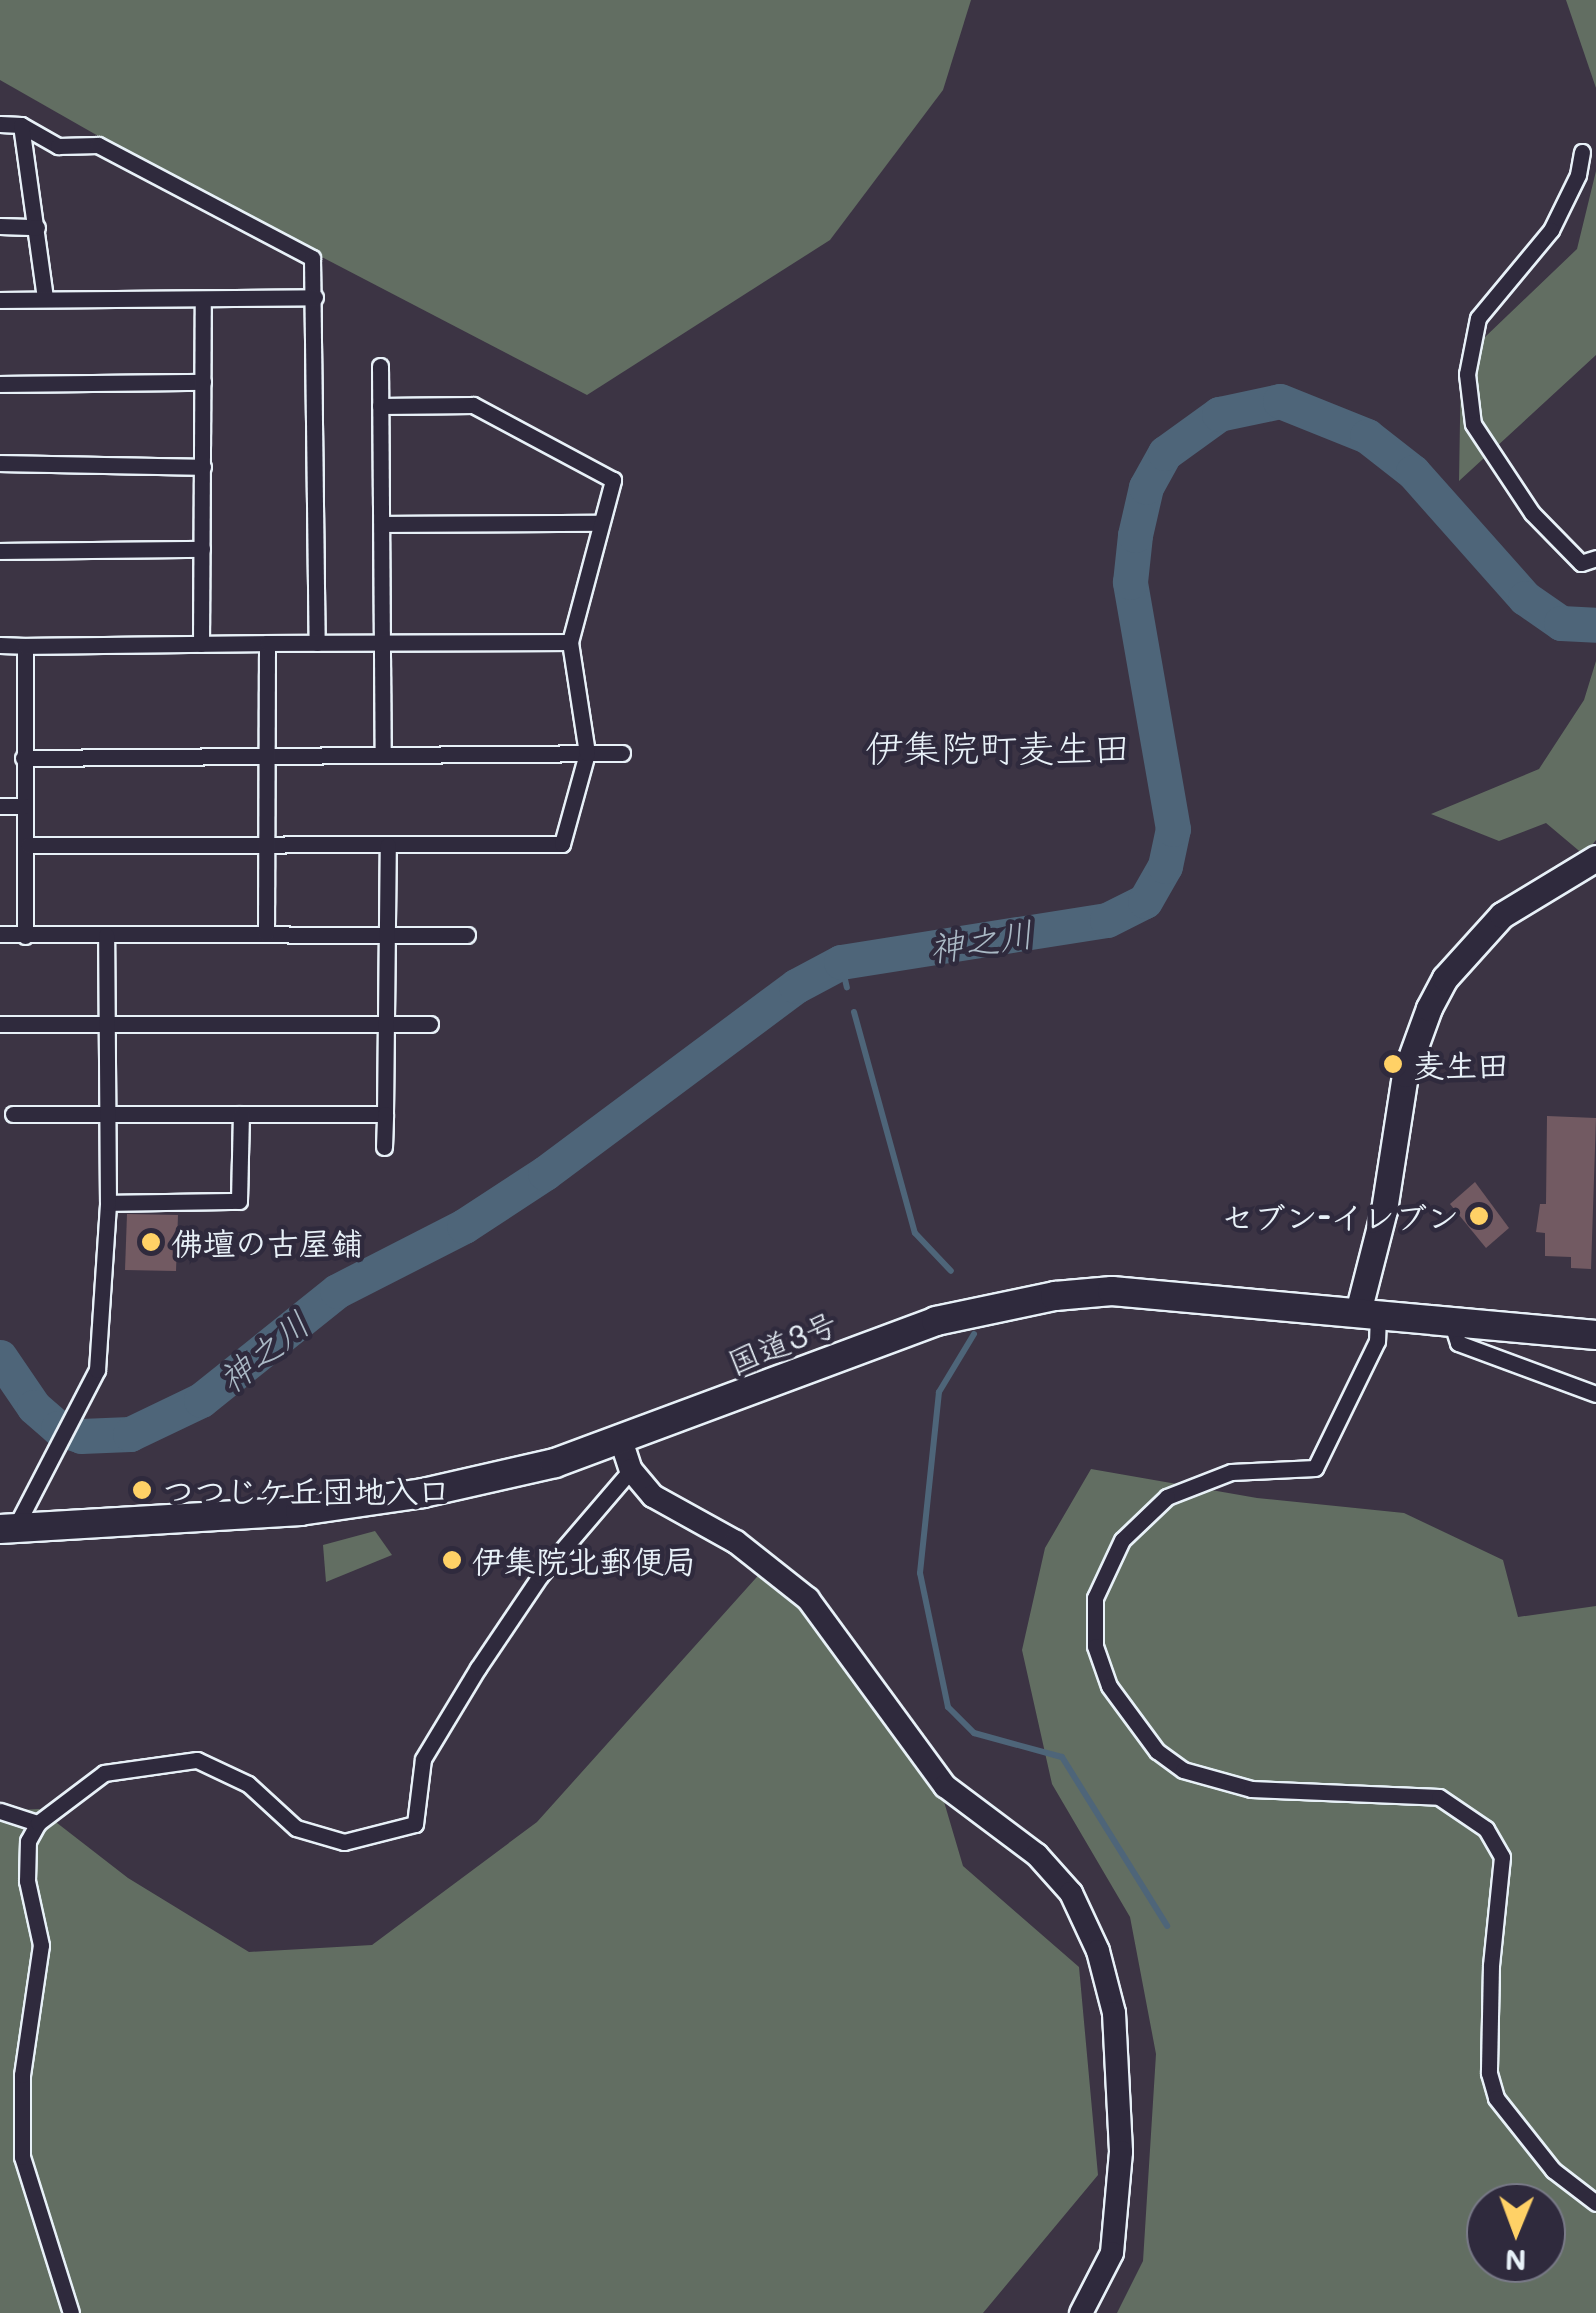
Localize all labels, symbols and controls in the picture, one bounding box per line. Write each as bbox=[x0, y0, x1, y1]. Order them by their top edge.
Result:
district label: 伊集院町麦生田 bbox=[865, 725, 1131, 771]
water label: 神之川 bbox=[926, 911, 1036, 969]
place label: 麦生田 bbox=[1413, 1045, 1509, 1083]
marker: 麦生田 bbox=[1382, 1053, 1404, 1075]
place label: セブン-イレブン bbox=[1221, 1197, 1459, 1235]
marker: セブン-イレブン bbox=[1468, 1205, 1490, 1227]
place label: 佛壇の古屋鋪 bbox=[171, 1223, 363, 1261]
marker: 佛壇の古屋鋪 bbox=[140, 1231, 162, 1253]
water label: 神之川 bbox=[209, 1302, 317, 1400]
street label: 国道3号 bbox=[722, 1303, 842, 1381]
place label: つつじケ丘団地入口 bbox=[162, 1471, 450, 1509]
marker: つつじケ丘団地入口 bbox=[131, 1479, 153, 1501]
place label: 伊集院北郵便局 bbox=[472, 1541, 696, 1579]
marker: 伊集院北郵便局 bbox=[441, 1549, 463, 1571]
north arrow bbox=[1466, 2183, 1566, 2283]
text: N bbox=[1505, 2243, 1526, 2279]

